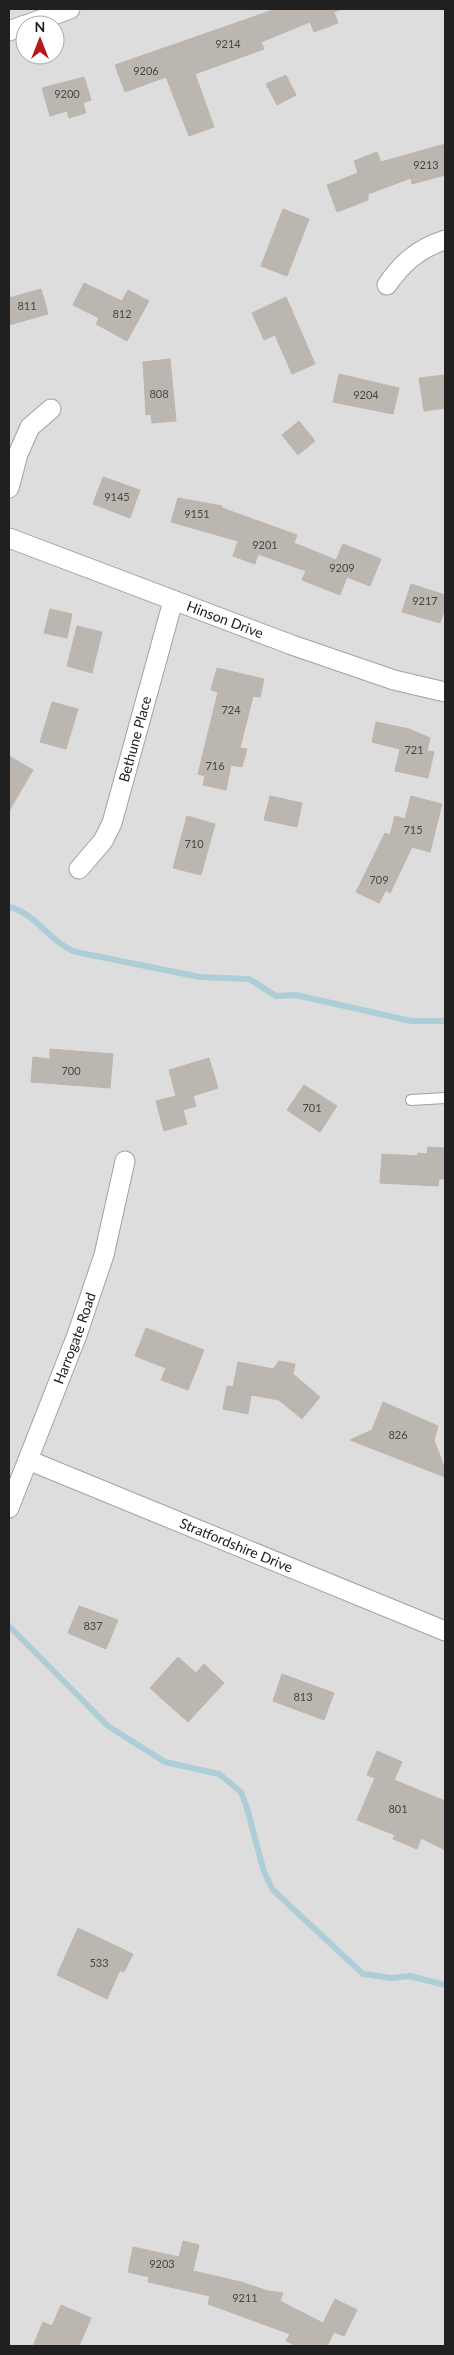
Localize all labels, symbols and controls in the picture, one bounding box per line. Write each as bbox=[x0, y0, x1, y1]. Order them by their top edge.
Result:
north arrow bbox=[15, 15, 65, 65]
text: N bbox=[35, 18, 45, 35]
house number: 9214 bbox=[215, 37, 241, 50]
house number: 9206 bbox=[133, 64, 159, 77]
house number: 9200 bbox=[54, 87, 80, 100]
house number: 9213 bbox=[413, 158, 439, 171]
house number: 811 bbox=[17, 299, 37, 312]
house number: 812 bbox=[112, 307, 132, 320]
house number: 808 bbox=[149, 387, 169, 400]
house number: 9204 bbox=[353, 388, 379, 401]
house number: 9145 bbox=[104, 490, 130, 503]
house number: 9151 bbox=[184, 507, 210, 520]
house number: 9201 bbox=[252, 538, 278, 551]
house number: 9209 bbox=[329, 561, 355, 574]
house number: 9217 bbox=[412, 594, 438, 607]
street label: Hinson Drive bbox=[185, 597, 266, 641]
street label: Bethune Place bbox=[115, 694, 154, 784]
house number: 724 bbox=[221, 703, 241, 716]
house number: 721 bbox=[404, 743, 424, 756]
house number: 716 bbox=[205, 759, 225, 772]
house number: 715 bbox=[403, 823, 423, 836]
house number: 710 bbox=[184, 837, 204, 850]
house number: 709 bbox=[369, 873, 389, 886]
house number: 700 bbox=[61, 1064, 81, 1077]
house number: 701 bbox=[302, 1101, 322, 1114]
street label: Harrogate Road bbox=[50, 1290, 99, 1386]
house number: 826 bbox=[388, 1428, 408, 1441]
street label: Stratfordshire Drive bbox=[177, 1514, 295, 1576]
house number: 837 bbox=[83, 1619, 103, 1632]
house number: 813 bbox=[293, 1690, 313, 1703]
house number: 801 bbox=[388, 1802, 408, 1815]
house number: 533 bbox=[89, 1956, 109, 1969]
house number: 9203 bbox=[149, 2257, 175, 2270]
house number: 9211 bbox=[232, 2291, 258, 2304]

